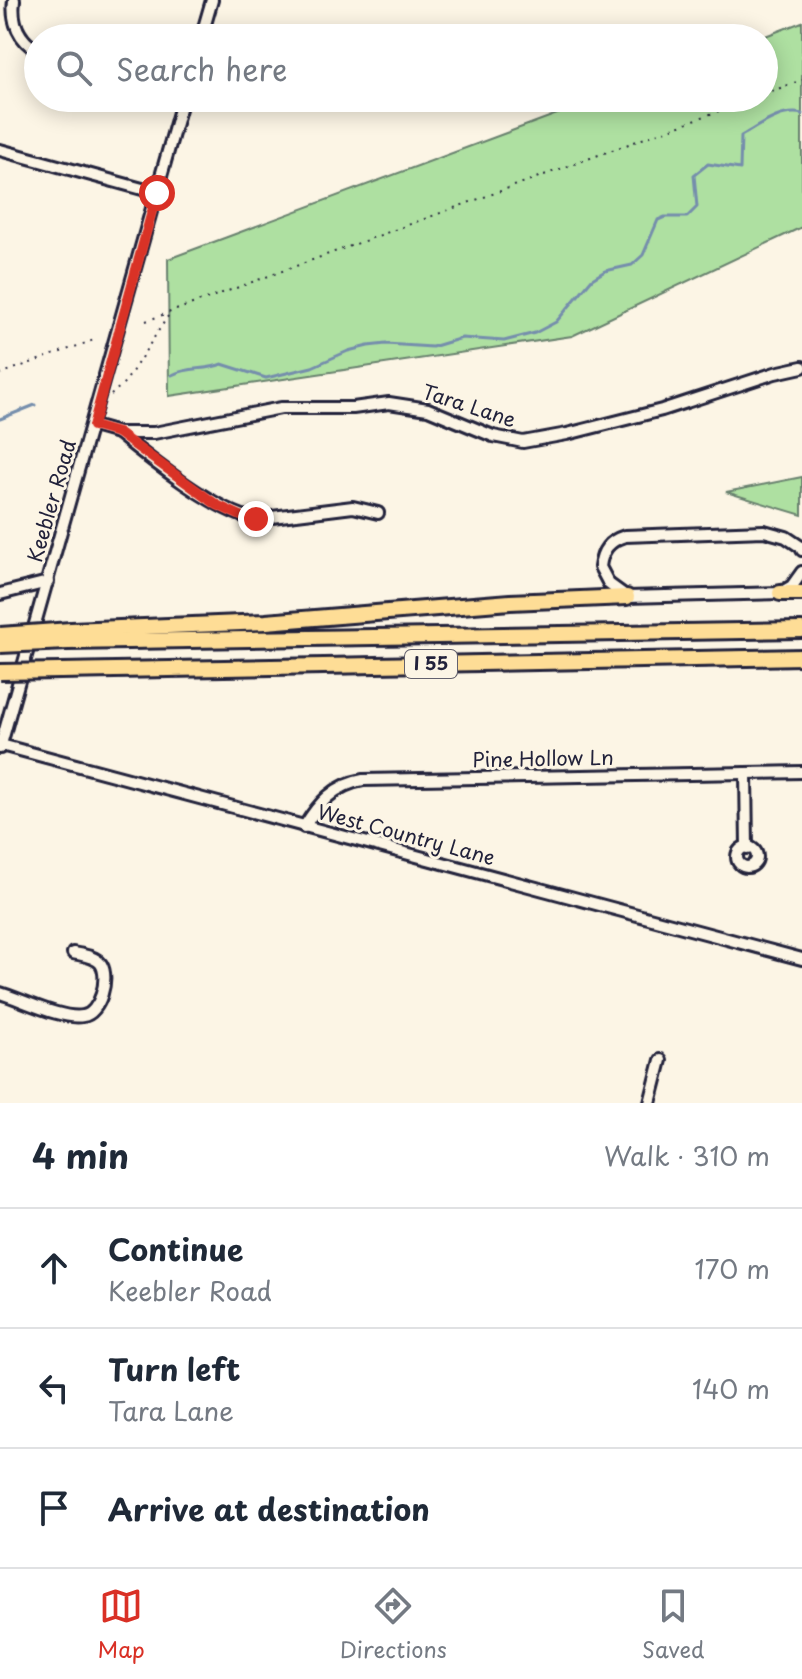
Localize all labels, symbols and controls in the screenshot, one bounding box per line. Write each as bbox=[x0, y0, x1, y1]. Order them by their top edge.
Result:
search box bbox=[24, 24, 778, 112]
icon: search bbox=[52, 46, 96, 90]
text: Search here bbox=[116, 46, 288, 91]
route start bbox=[139, 175, 175, 211]
street label: Tara Lane bbox=[419, 376, 520, 434]
street label: Keebler Road bbox=[19, 436, 83, 566]
route end bbox=[238, 501, 274, 537]
road number: I 55 bbox=[405, 650, 457, 678]
street label: Pine Hollow Ln bbox=[472, 742, 614, 774]
street label: West Country Lane bbox=[314, 796, 498, 872]
text: 4 min bbox=[32, 1129, 129, 1181]
text: Walk · 310 m bbox=[604, 1136, 770, 1175]
text: Continue bbox=[108, 1226, 243, 1271]
icon: ahead bbox=[32, 1246, 76, 1290]
text: 170 m bbox=[695, 1249, 770, 1288]
text: Keebler Road bbox=[108, 1271, 272, 1310]
text: Turn left bbox=[108, 1346, 240, 1391]
icon: left bbox=[32, 1366, 76, 1410]
text: 140 m bbox=[692, 1369, 770, 1408]
text: Tara Lane bbox=[108, 1391, 234, 1430]
icon: arrive bbox=[32, 1486, 76, 1530]
text: Arrive at destination bbox=[108, 1486, 430, 1531]
tab: Map bbox=[98, 1584, 145, 1665]
tab: Directions bbox=[340, 1584, 447, 1665]
tab: Saved bbox=[642, 1584, 704, 1665]

